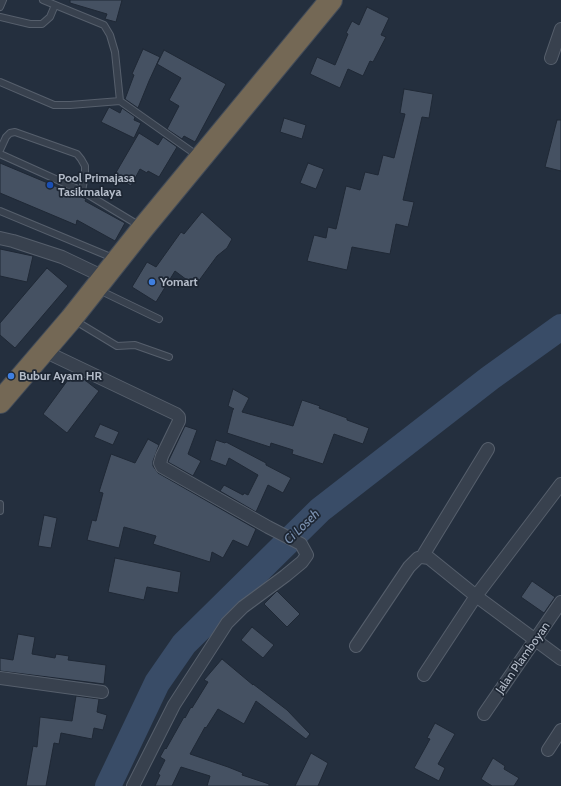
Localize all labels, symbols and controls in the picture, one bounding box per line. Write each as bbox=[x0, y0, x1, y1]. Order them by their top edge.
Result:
place label: Pool Primajasa Tasikmalaya bbox=[58, 171, 135, 199]
marker: Pool Primajasa Tasikmalaya bbox=[45, 180, 55, 190]
place label: Yomart bbox=[160, 275, 198, 289]
marker: Yomart bbox=[147, 277, 157, 287]
place label: Bubur Ayam HR bbox=[19, 369, 102, 383]
marker: Bubur Ayam HR bbox=[6, 371, 16, 381]
water label: Ci Loseh bbox=[281, 506, 323, 548]
street label: Jalan Plamboyan bbox=[493, 619, 553, 697]

